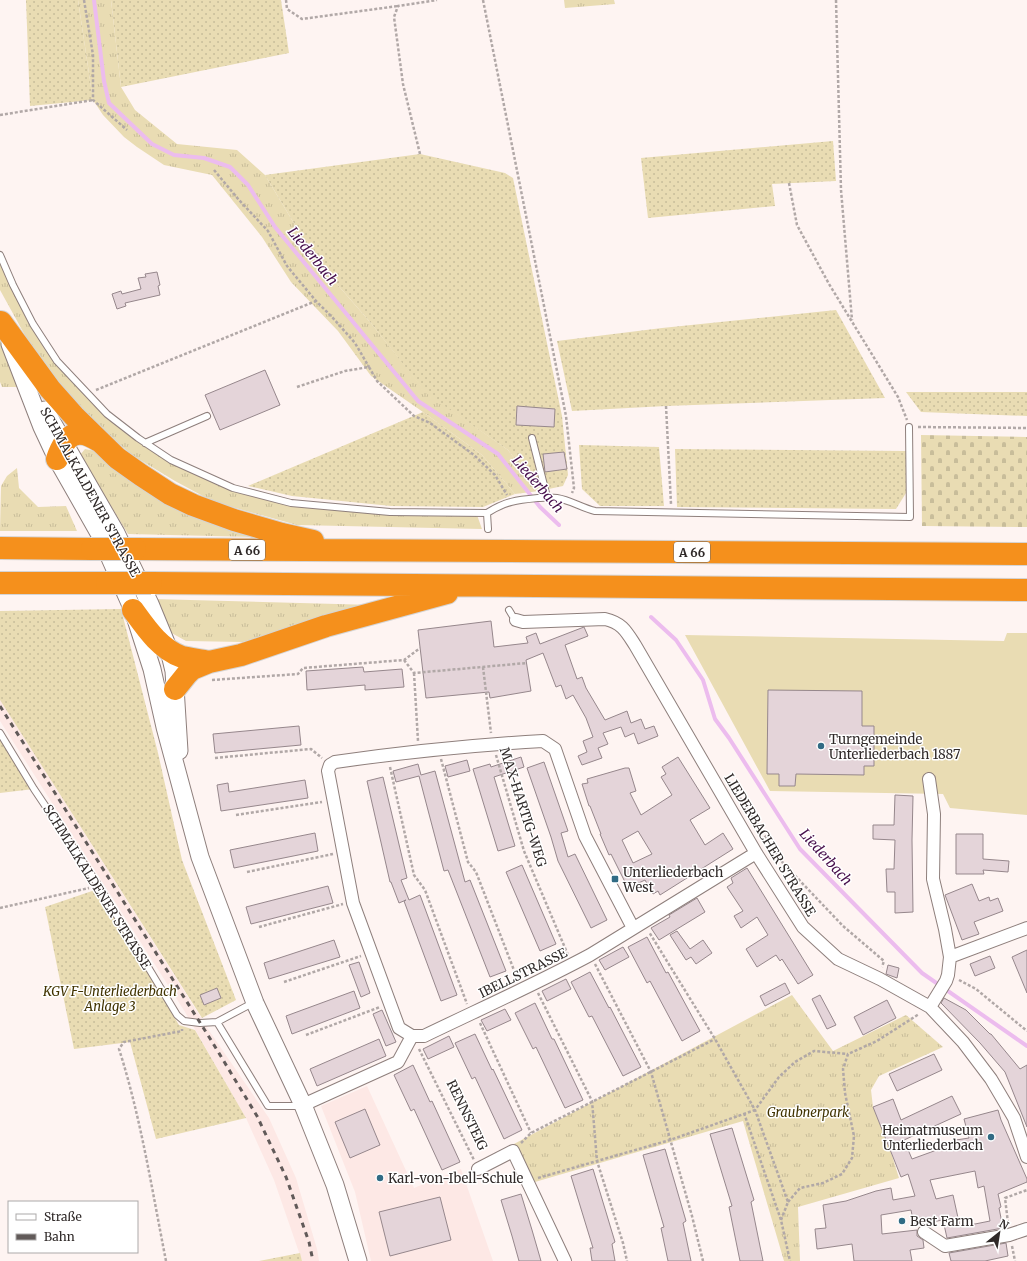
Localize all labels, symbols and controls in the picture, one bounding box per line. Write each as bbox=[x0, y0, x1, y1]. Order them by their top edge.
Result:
water label: Liederbach bbox=[284, 223, 342, 289]
street label: SCHMALKALDENER STRASSE bbox=[36, 404, 144, 580]
water label: Liederbach bbox=[508, 452, 568, 516]
road number: A 66 bbox=[229, 540, 265, 560]
road number: A 66 bbox=[674, 542, 710, 562]
place label: Turngemeinde Unterliederbach 1887 bbox=[829, 731, 961, 763]
marker: Turngemeinde Unterliederbach 1887 bbox=[816, 741, 826, 751]
street label: MAX-HARTIG-WEG bbox=[496, 745, 551, 869]
street label: LIEDERBACHER STRASSE bbox=[721, 771, 820, 920]
street label: SCHMALKALDENER STRASSE bbox=[39, 801, 155, 973]
water label: Liederbach bbox=[796, 825, 856, 889]
place label: Unterliederbach West bbox=[622, 864, 724, 896]
marker: Unterliederbach West bbox=[610, 874, 620, 884]
street label: IBELLSTRASSE bbox=[476, 944, 571, 1002]
park label: KGV F-Unterliederbach Anlage 3 bbox=[42, 983, 177, 1015]
street label: RENNSTEIG bbox=[443, 1077, 492, 1154]
park label: Graubnerpark bbox=[767, 1104, 849, 1121]
place label: Heimatmuseum Unterliederbach bbox=[882, 1122, 983, 1154]
marker: Heimatmuseum Unterliederbach bbox=[986, 1132, 996, 1142]
place label: Karl-von-Ibell-Schule bbox=[388, 1170, 524, 1187]
marker: Karl-von-Ibell-Schule bbox=[375, 1173, 385, 1183]
legend bbox=[8, 1201, 138, 1253]
text: Straße bbox=[44, 1209, 82, 1224]
place label: Best Farm bbox=[910, 1213, 974, 1230]
north arrow bbox=[979, 1213, 1019, 1253]
marker: Best Farm bbox=[897, 1216, 907, 1226]
text: N bbox=[997, 1216, 1012, 1233]
text: Bahn bbox=[44, 1229, 75, 1244]

